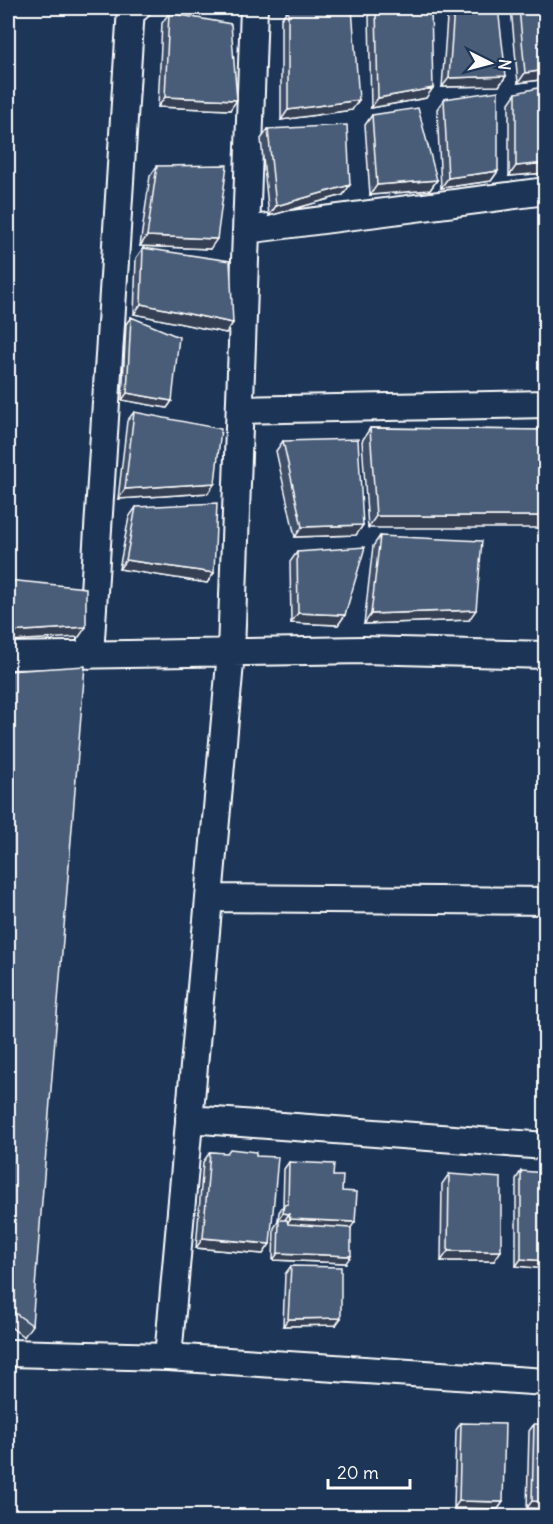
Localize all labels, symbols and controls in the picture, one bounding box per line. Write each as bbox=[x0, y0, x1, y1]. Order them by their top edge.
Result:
north arrow bbox=[460, 33, 520, 93]
text: N bbox=[494, 58, 515, 71]
scale bar bbox=[328, 1452, 410, 1490]
text: 20 m bbox=[337, 1461, 379, 1484]

